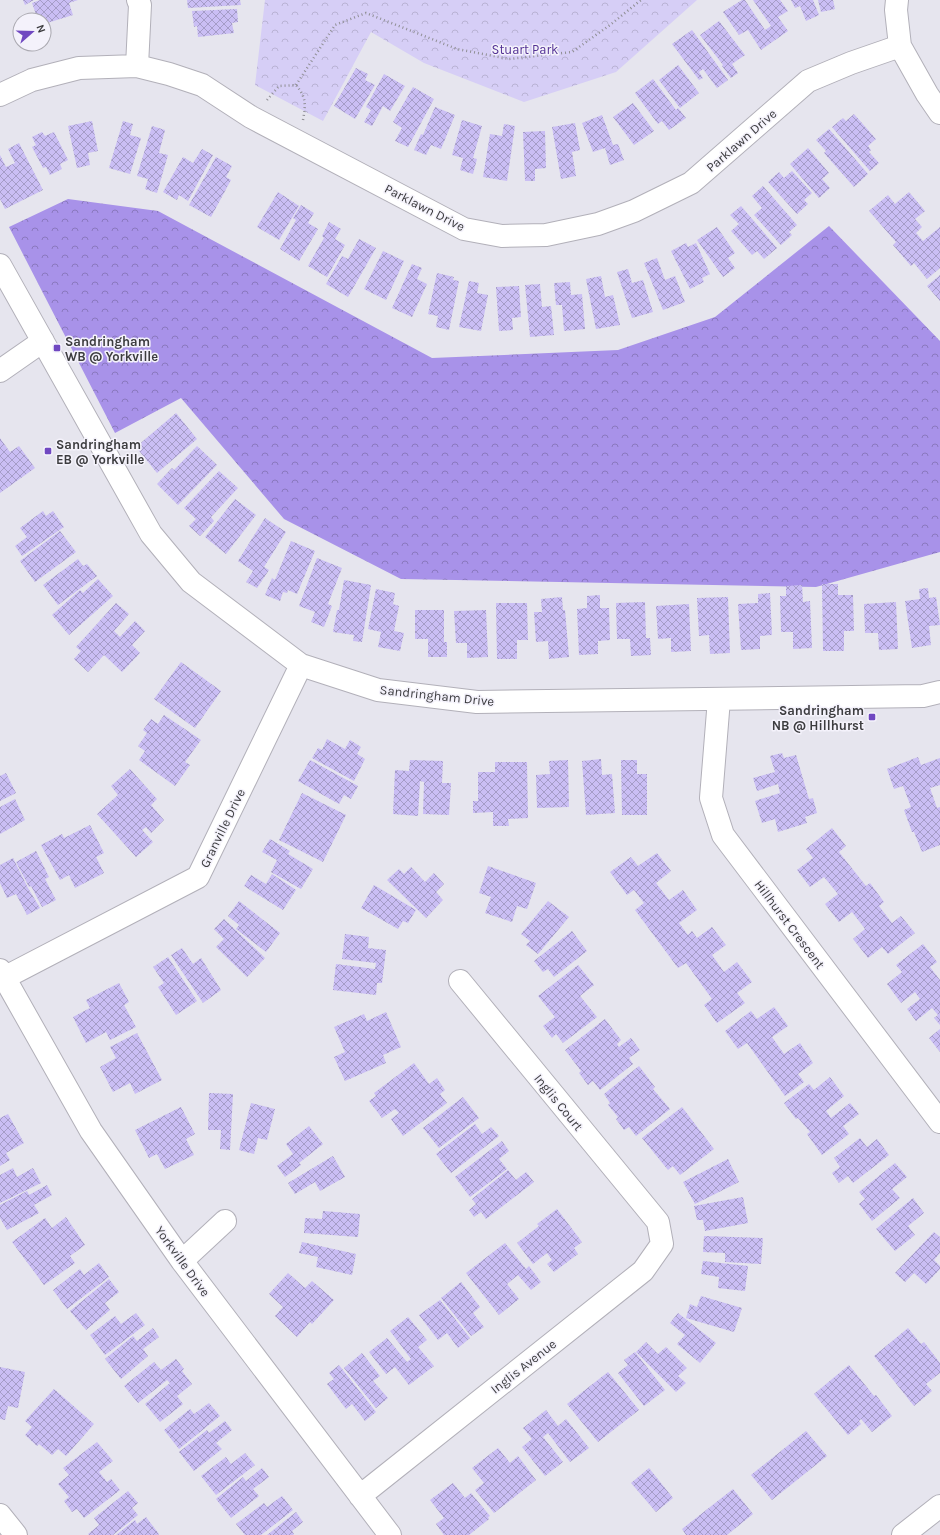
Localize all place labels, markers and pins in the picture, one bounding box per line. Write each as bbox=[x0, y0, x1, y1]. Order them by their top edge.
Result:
place label: Sandringham WB @ Yorkville bbox=[65, 334, 158, 364]
marker: Sandringham WB @ Yorkville bbox=[52, 343, 62, 353]
place label: Sandringham EB @ Yorkville bbox=[56, 437, 145, 467]
marker: Sandringham EB @ Yorkville bbox=[43, 446, 53, 456]
place label: Sandringham NB @ Hillhurst bbox=[772, 703, 864, 733]
marker: Sandringham NB @ Hillhurst bbox=[867, 712, 877, 722]

